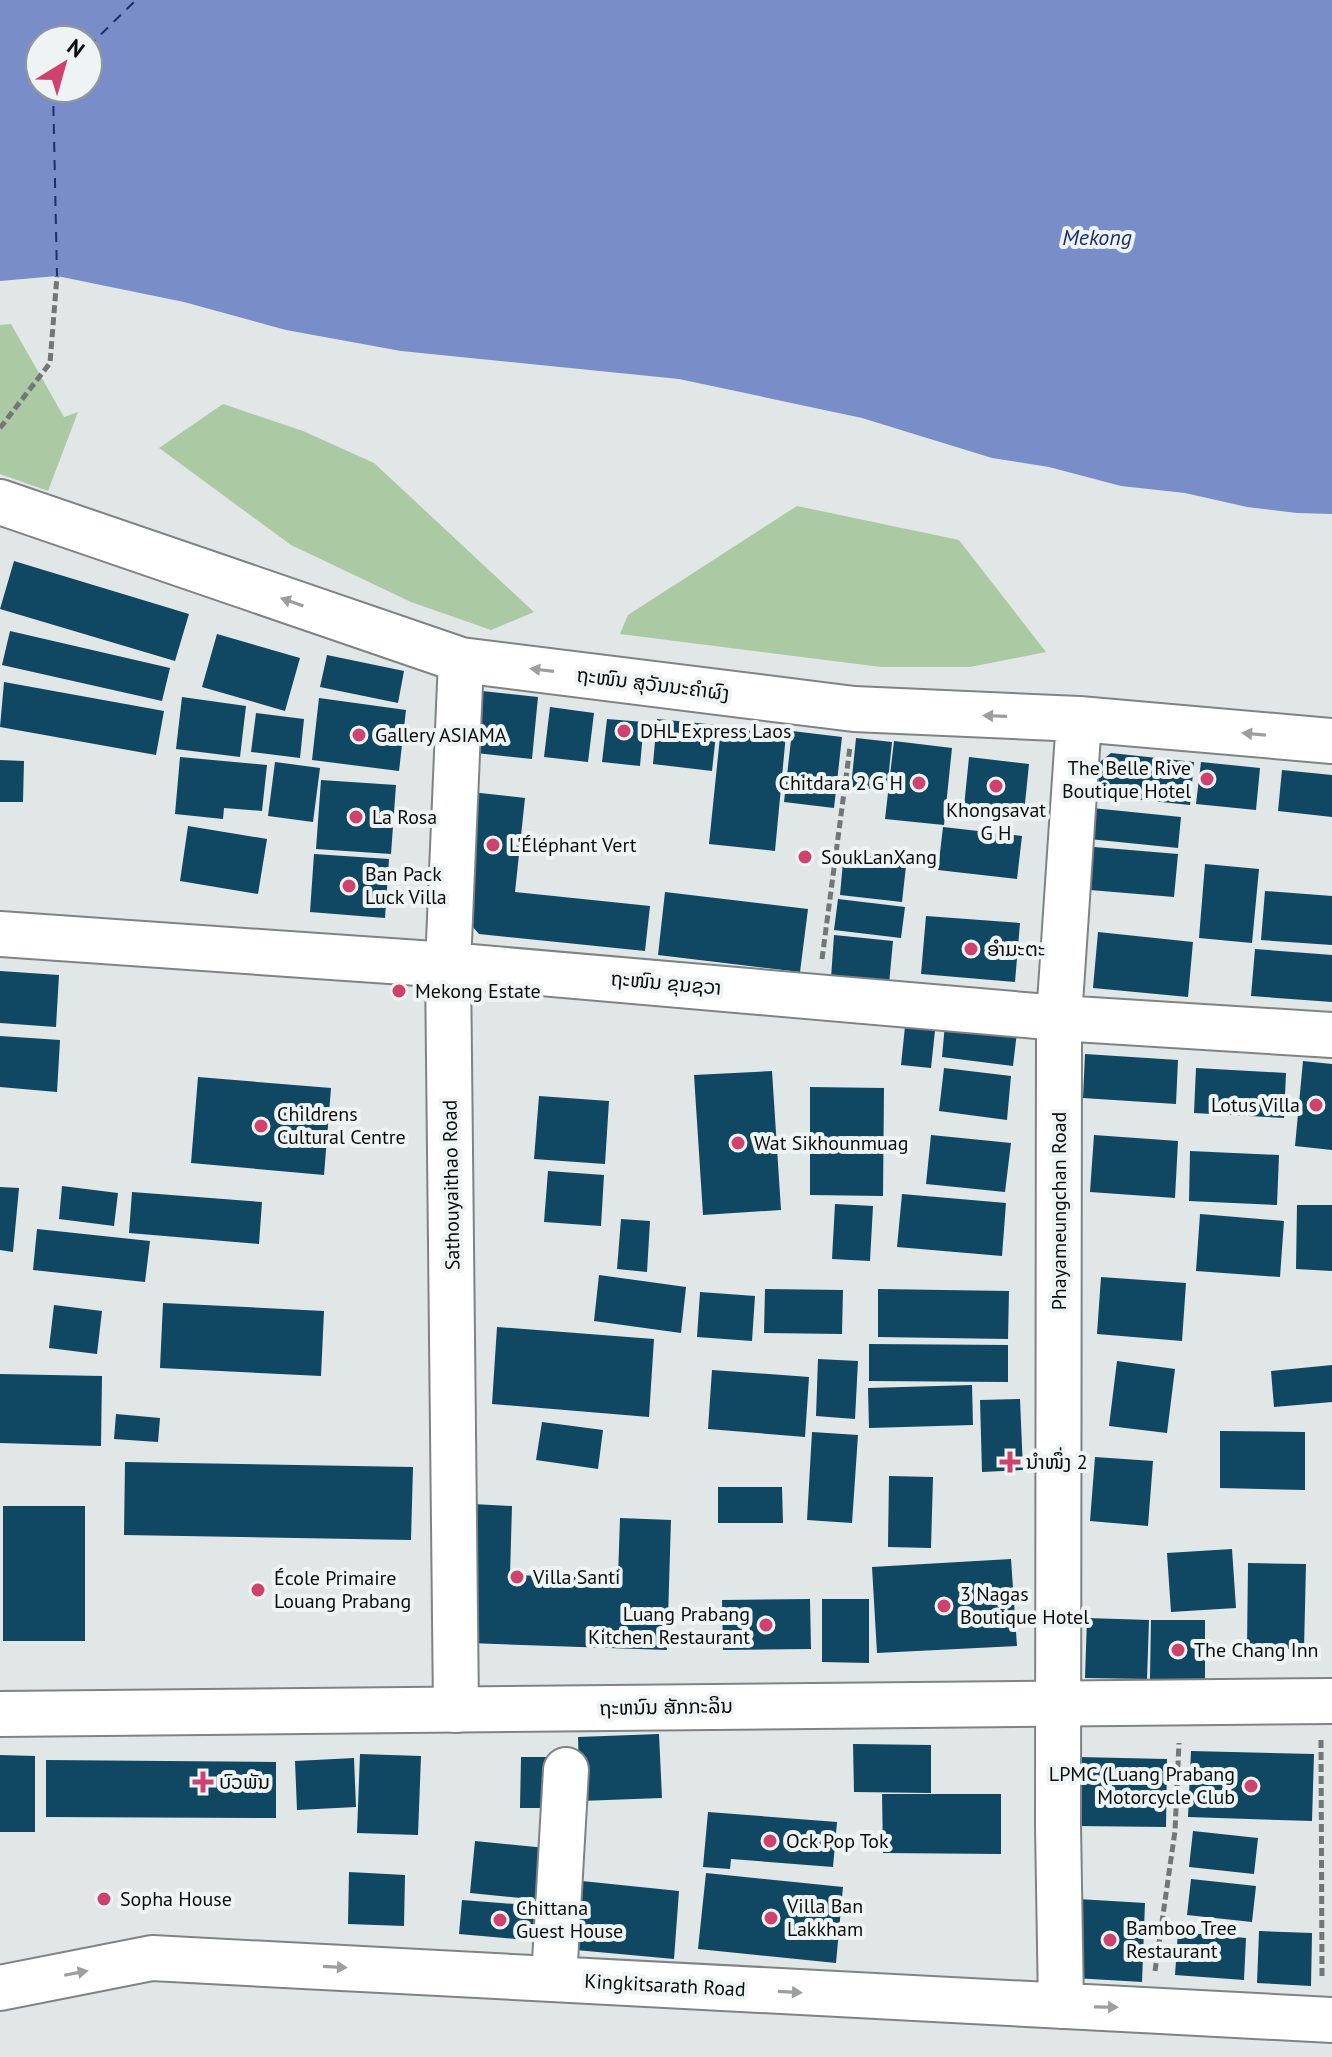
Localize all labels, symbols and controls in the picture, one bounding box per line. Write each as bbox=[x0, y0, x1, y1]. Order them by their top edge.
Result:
north arrow bbox=[24, 24, 104, 104]
text: N bbox=[62, 32, 90, 64]
water label: Mekong bbox=[1062, 223, 1132, 251]
one-way arrow bbox=[280, 595, 304, 607]
street label: ຖະໜົນ ສຸວັນນະຄໍາຜົງ bbox=[575, 662, 731, 706]
one-way arrow bbox=[529, 663, 554, 676]
one-way arrow bbox=[982, 709, 1007, 722]
place label: DHL Express Laos bbox=[640, 718, 791, 744]
place label: Gallery ASIAMA bbox=[375, 722, 507, 748]
marker: DHL Express Laos bbox=[615, 722, 633, 740]
marker: Gallery ASIAMA bbox=[350, 726, 368, 744]
one-way arrow bbox=[1241, 728, 1266, 741]
place label: The Belle Rive Boutique Hotel bbox=[1062, 755, 1191, 804]
place label: Chitdara 2 G H bbox=[779, 770, 903, 796]
marker: The Belle Rive Boutique Hotel bbox=[1198, 770, 1216, 788]
marker: Chitdara 2 G H bbox=[910, 774, 928, 792]
marker: Khongsavat G H bbox=[987, 777, 1005, 795]
place label: Khongsavat G H bbox=[946, 797, 1046, 846]
place label: La Rosa bbox=[372, 804, 437, 830]
marker: La Rosa bbox=[347, 808, 365, 826]
place label: L'Éléphant Vert bbox=[509, 832, 637, 858]
marker: L'Éléphant Vert bbox=[484, 836, 502, 854]
place label: SoukLanXang bbox=[821, 844, 937, 870]
marker: SoukLanXang bbox=[796, 848, 814, 866]
place label: Ban Pack Luck Villa bbox=[365, 861, 447, 910]
marker: Ban Pack Luck Villa bbox=[340, 877, 358, 895]
place label: ອຳມະຕະ bbox=[987, 936, 1045, 962]
marker: ອຳມະຕະ bbox=[962, 940, 980, 958]
street label: ຖະໜົນ ຂຸນຊວາ bbox=[609, 965, 723, 1001]
place label: Mekong Estate bbox=[415, 978, 541, 1004]
marker: Mekong Estate bbox=[390, 982, 408, 1000]
place label: Lotus Villa bbox=[1211, 1092, 1300, 1118]
marker: Lotus Villa bbox=[1307, 1096, 1325, 1114]
street label: Sathouyaithao Road bbox=[437, 1100, 465, 1270]
place label: Childrens Cultural Centre bbox=[277, 1101, 406, 1150]
street label: Phayameungchan Road bbox=[1046, 1112, 1072, 1310]
marker: Childrens Cultural Centre bbox=[252, 1117, 270, 1135]
place label: Wat Sikhounmuag bbox=[754, 1130, 908, 1156]
marker: Wat Sikhounmuag bbox=[729, 1134, 747, 1152]
place label: ນຳໜຶ່ງ 2 bbox=[1026, 1447, 1088, 1475]
marker: ນຳໜຶ່ງ 2 bbox=[1001, 1453, 1019, 1471]
place label: Villa Santi bbox=[532, 1564, 620, 1590]
place label: École Primaire Louang Prabang bbox=[274, 1565, 411, 1614]
marker: Villa Santi bbox=[508, 1568, 526, 1586]
marker: École Primaire Louang Prabang bbox=[249, 1581, 267, 1599]
place label: 3 Nagas Boutique Hotel bbox=[960, 1581, 1089, 1630]
marker: 3 Nagas Boutique Hotel bbox=[935, 1597, 953, 1615]
place label: Luang Prabang Kitchen Restaurant bbox=[588, 1601, 750, 1650]
marker: Luang Prabang Kitchen Restaurant bbox=[757, 1616, 775, 1634]
place label: The Chang Inn bbox=[1194, 1637, 1319, 1663]
marker: The Chang Inn bbox=[1169, 1641, 1187, 1659]
street label: ຖະຫນົນ ສັກກະລິນ bbox=[599, 1693, 733, 1721]
place label: LPMC (Luang Prabang Motorcycle Club bbox=[1049, 1761, 1235, 1810]
place label: ບົວພັນ bbox=[219, 1769, 270, 1795]
marker: ບົວພັນ bbox=[194, 1773, 212, 1791]
marker: LPMC (Luang Prabang Motorcycle Club bbox=[1242, 1777, 1260, 1795]
place label: Ock Pop Tok bbox=[786, 1828, 889, 1854]
marker: Ock Pop Tok bbox=[761, 1832, 779, 1850]
place label: Sopha House bbox=[120, 1886, 232, 1912]
marker: Sopha House bbox=[95, 1890, 113, 1908]
place label: Villa Ban Lakkham bbox=[786, 1893, 863, 1942]
place label: Chittana Guest House bbox=[516, 1895, 623, 1944]
marker: Villa Ban Lakkham bbox=[762, 1909, 780, 1927]
marker: Chittana Guest House bbox=[491, 1911, 509, 1929]
place label: Bamboo Tree Restaurant bbox=[1126, 1915, 1237, 1964]
marker: Bamboo Tree Restaurant bbox=[1101, 1931, 1119, 1949]
one-way arrow bbox=[323, 1961, 348, 1974]
one-way arrow bbox=[64, 1966, 89, 1979]
street label: Kingkitsarath Road bbox=[584, 1968, 746, 2002]
one-way arrow bbox=[778, 1985, 803, 1998]
one-way arrow bbox=[1094, 2001, 1119, 2014]

